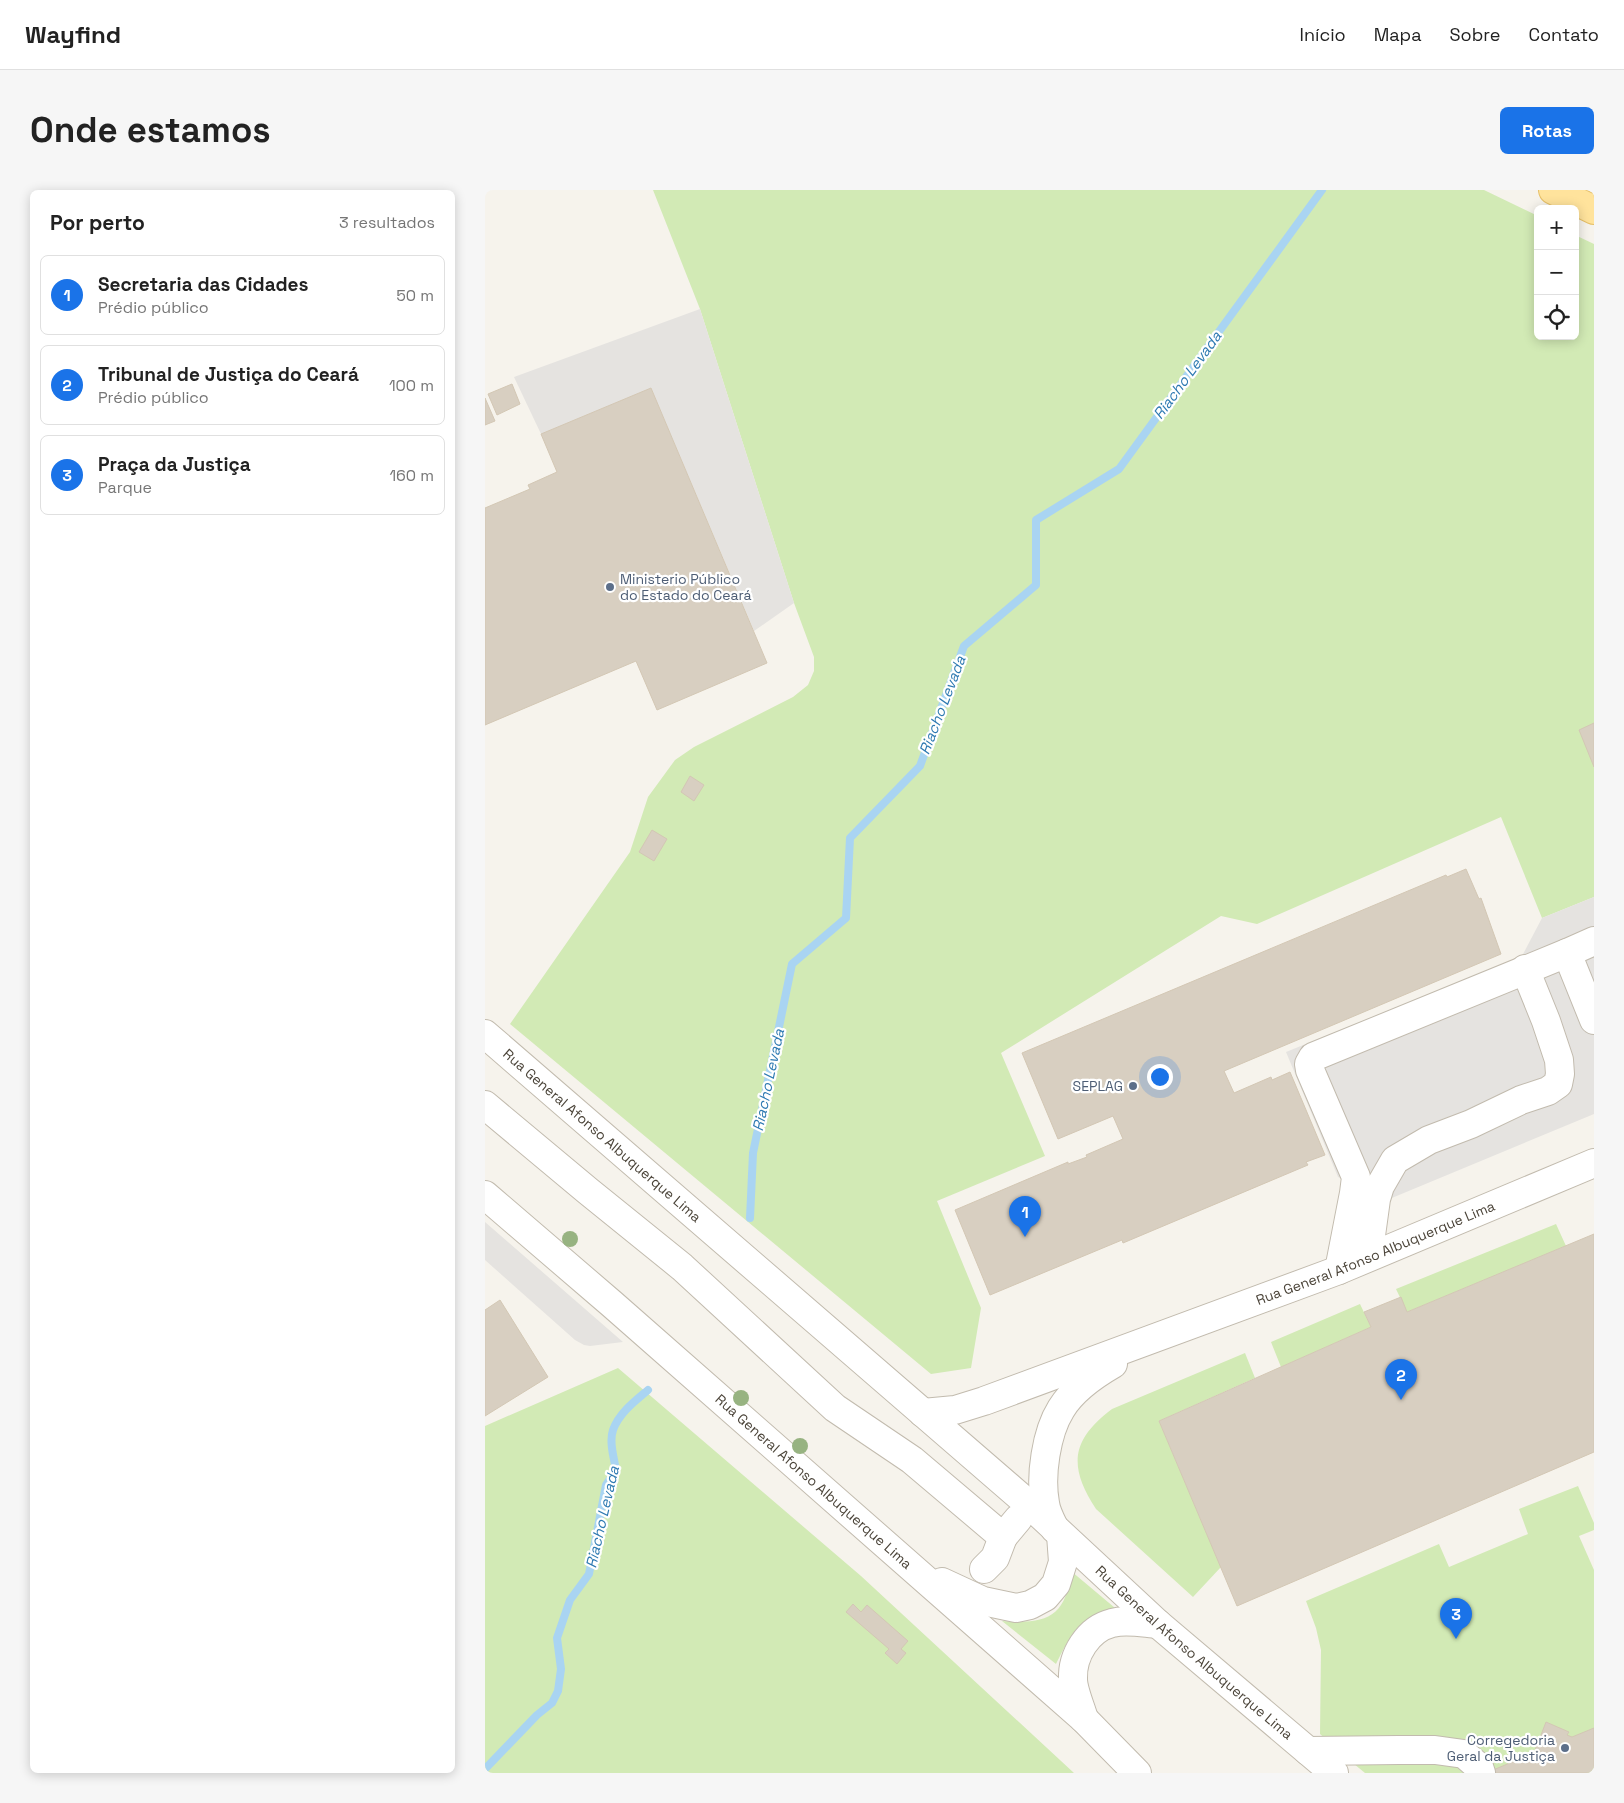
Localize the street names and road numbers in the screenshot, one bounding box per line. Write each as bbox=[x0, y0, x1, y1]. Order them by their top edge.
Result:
street label: Rua General Afonso Albuquerque Lima bbox=[499, 1045, 705, 1226]
street label: Rua General Afonso Albuquerque Lima bbox=[1253, 1197, 1498, 1309]
street label: Rua General Afonso Albuquerque Lima bbox=[712, 1390, 916, 1573]
street label: Rua General Afonso Albuquerque Lima bbox=[1092, 1561, 1297, 1743]

